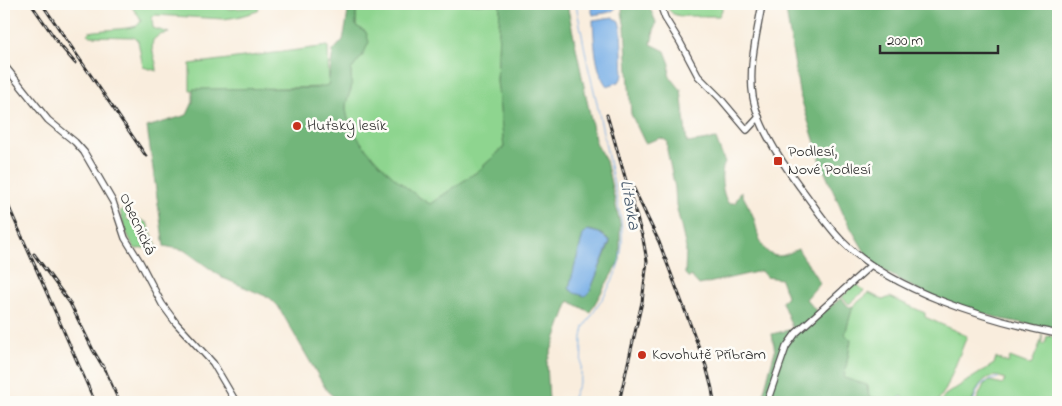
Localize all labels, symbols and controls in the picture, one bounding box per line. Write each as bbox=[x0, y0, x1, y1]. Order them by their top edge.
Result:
scale bar bbox=[880, 22, 997, 54]
text: 200 m bbox=[887, 30, 923, 52]
place label: Huťský lesík bbox=[307, 114, 388, 138]
marker: Huťský lesík bbox=[291, 120, 303, 132]
place label: Podlesí, Nové Podlesí bbox=[788, 140, 871, 182]
marker: Podlesí, Nové Podlesí bbox=[772, 155, 784, 167]
water label: Litavka bbox=[612, 178, 646, 232]
street label: Obecnická bbox=[112, 189, 162, 259]
place label: Kovohutě Příbram bbox=[652, 343, 766, 367]
marker: Kovohutě Příbram bbox=[636, 349, 648, 361]

